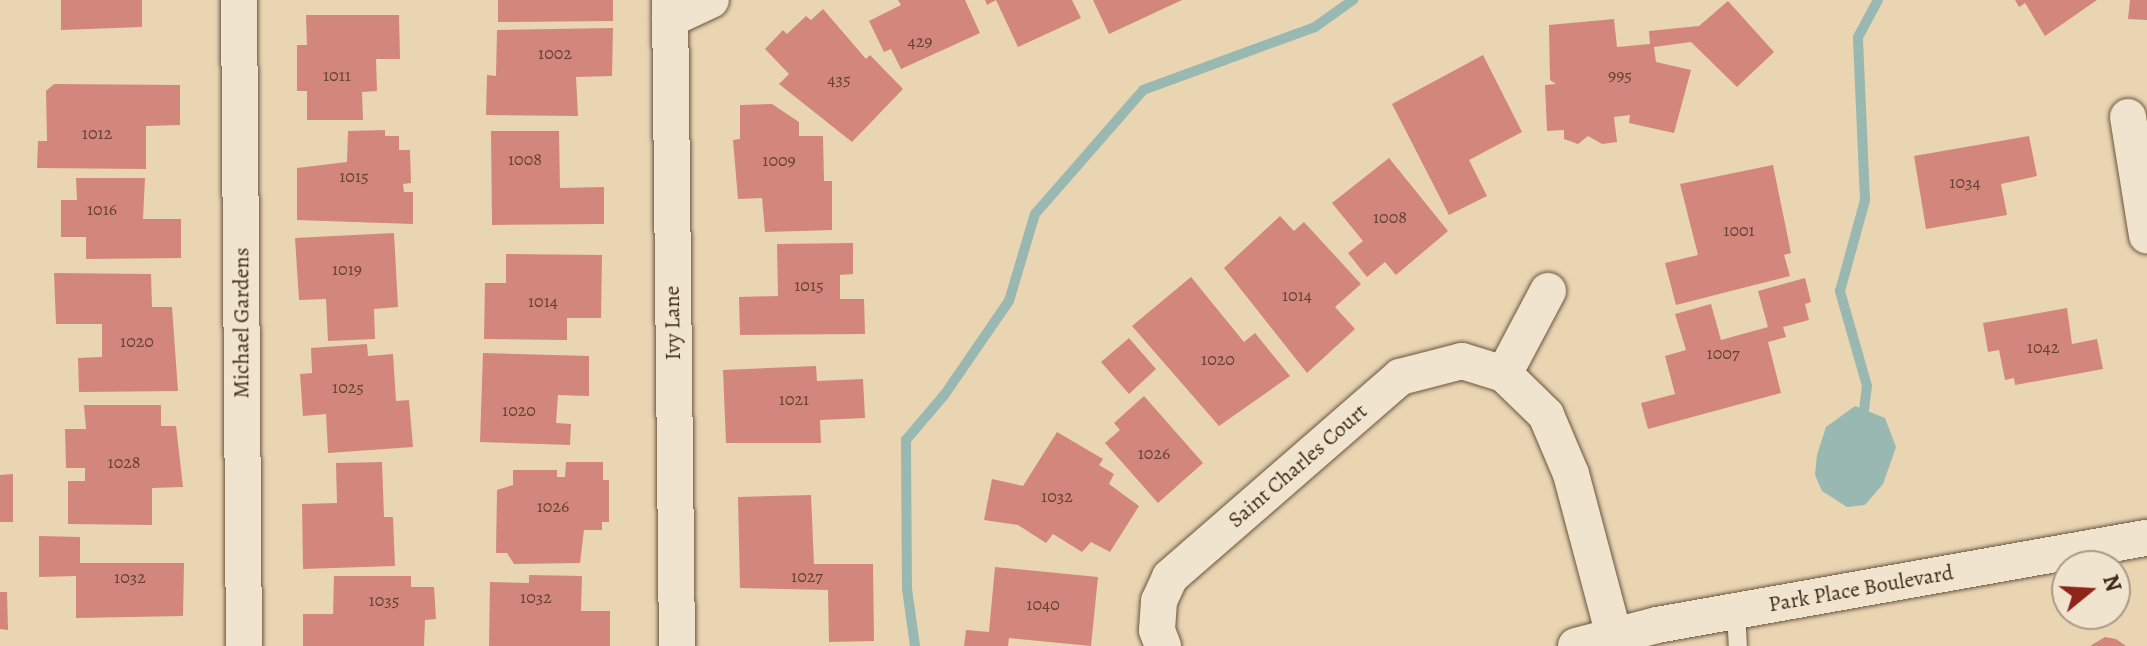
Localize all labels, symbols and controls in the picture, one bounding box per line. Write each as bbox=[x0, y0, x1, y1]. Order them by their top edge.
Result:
house number: 429 bbox=[908, 30, 932, 52]
house number: 1002 bbox=[538, 42, 572, 64]
house number: 1011 bbox=[323, 64, 351, 86]
house number: 995 bbox=[1608, 64, 1632, 86]
house number: 435 bbox=[827, 68, 851, 90]
house number: 1012 bbox=[82, 122, 112, 144]
house number: 1008 bbox=[508, 148, 542, 170]
house number: 1009 bbox=[762, 149, 796, 171]
house number: 1015 bbox=[339, 165, 369, 187]
house number: 1034 bbox=[1949, 171, 1981, 193]
house number: 1016 bbox=[87, 198, 117, 220]
house number: 1008 bbox=[1373, 206, 1407, 228]
house number: 1001 bbox=[1723, 219, 1755, 241]
street label: Michael Gardens bbox=[229, 247, 255, 399]
house number: 1019 bbox=[332, 258, 362, 280]
house number: 1015 bbox=[794, 274, 824, 296]
house number: 1014 bbox=[1282, 284, 1312, 306]
street label: Ivy Lane bbox=[659, 285, 687, 361]
house number: 1014 bbox=[528, 290, 558, 312]
house number: 1020 bbox=[120, 330, 154, 352]
house number: 1042 bbox=[2027, 336, 2059, 358]
house number: 1007 bbox=[1707, 342, 1739, 364]
house number: 1020 bbox=[1201, 348, 1235, 370]
house number: 1025 bbox=[332, 376, 364, 398]
house number: 1021 bbox=[779, 388, 809, 410]
street label: Saint Charles Court bbox=[1223, 398, 1373, 534]
house number: 1020 bbox=[502, 399, 536, 421]
house number: 1026 bbox=[1138, 442, 1170, 464]
house number: 1028 bbox=[107, 451, 141, 473]
house number: 1032 bbox=[1041, 485, 1073, 507]
house number: 1026 bbox=[537, 495, 569, 517]
north arrow bbox=[2051, 550, 2131, 630]
street label: Park Place Boulevard bbox=[1766, 560, 1956, 618]
house number: 1027 bbox=[791, 565, 823, 587]
house number: 1032 bbox=[114, 566, 146, 588]
text: N bbox=[2095, 571, 2129, 595]
house number: 1032 bbox=[520, 586, 552, 608]
house number: 1035 bbox=[369, 589, 399, 611]
house number: 1040 bbox=[1026, 593, 1060, 615]

